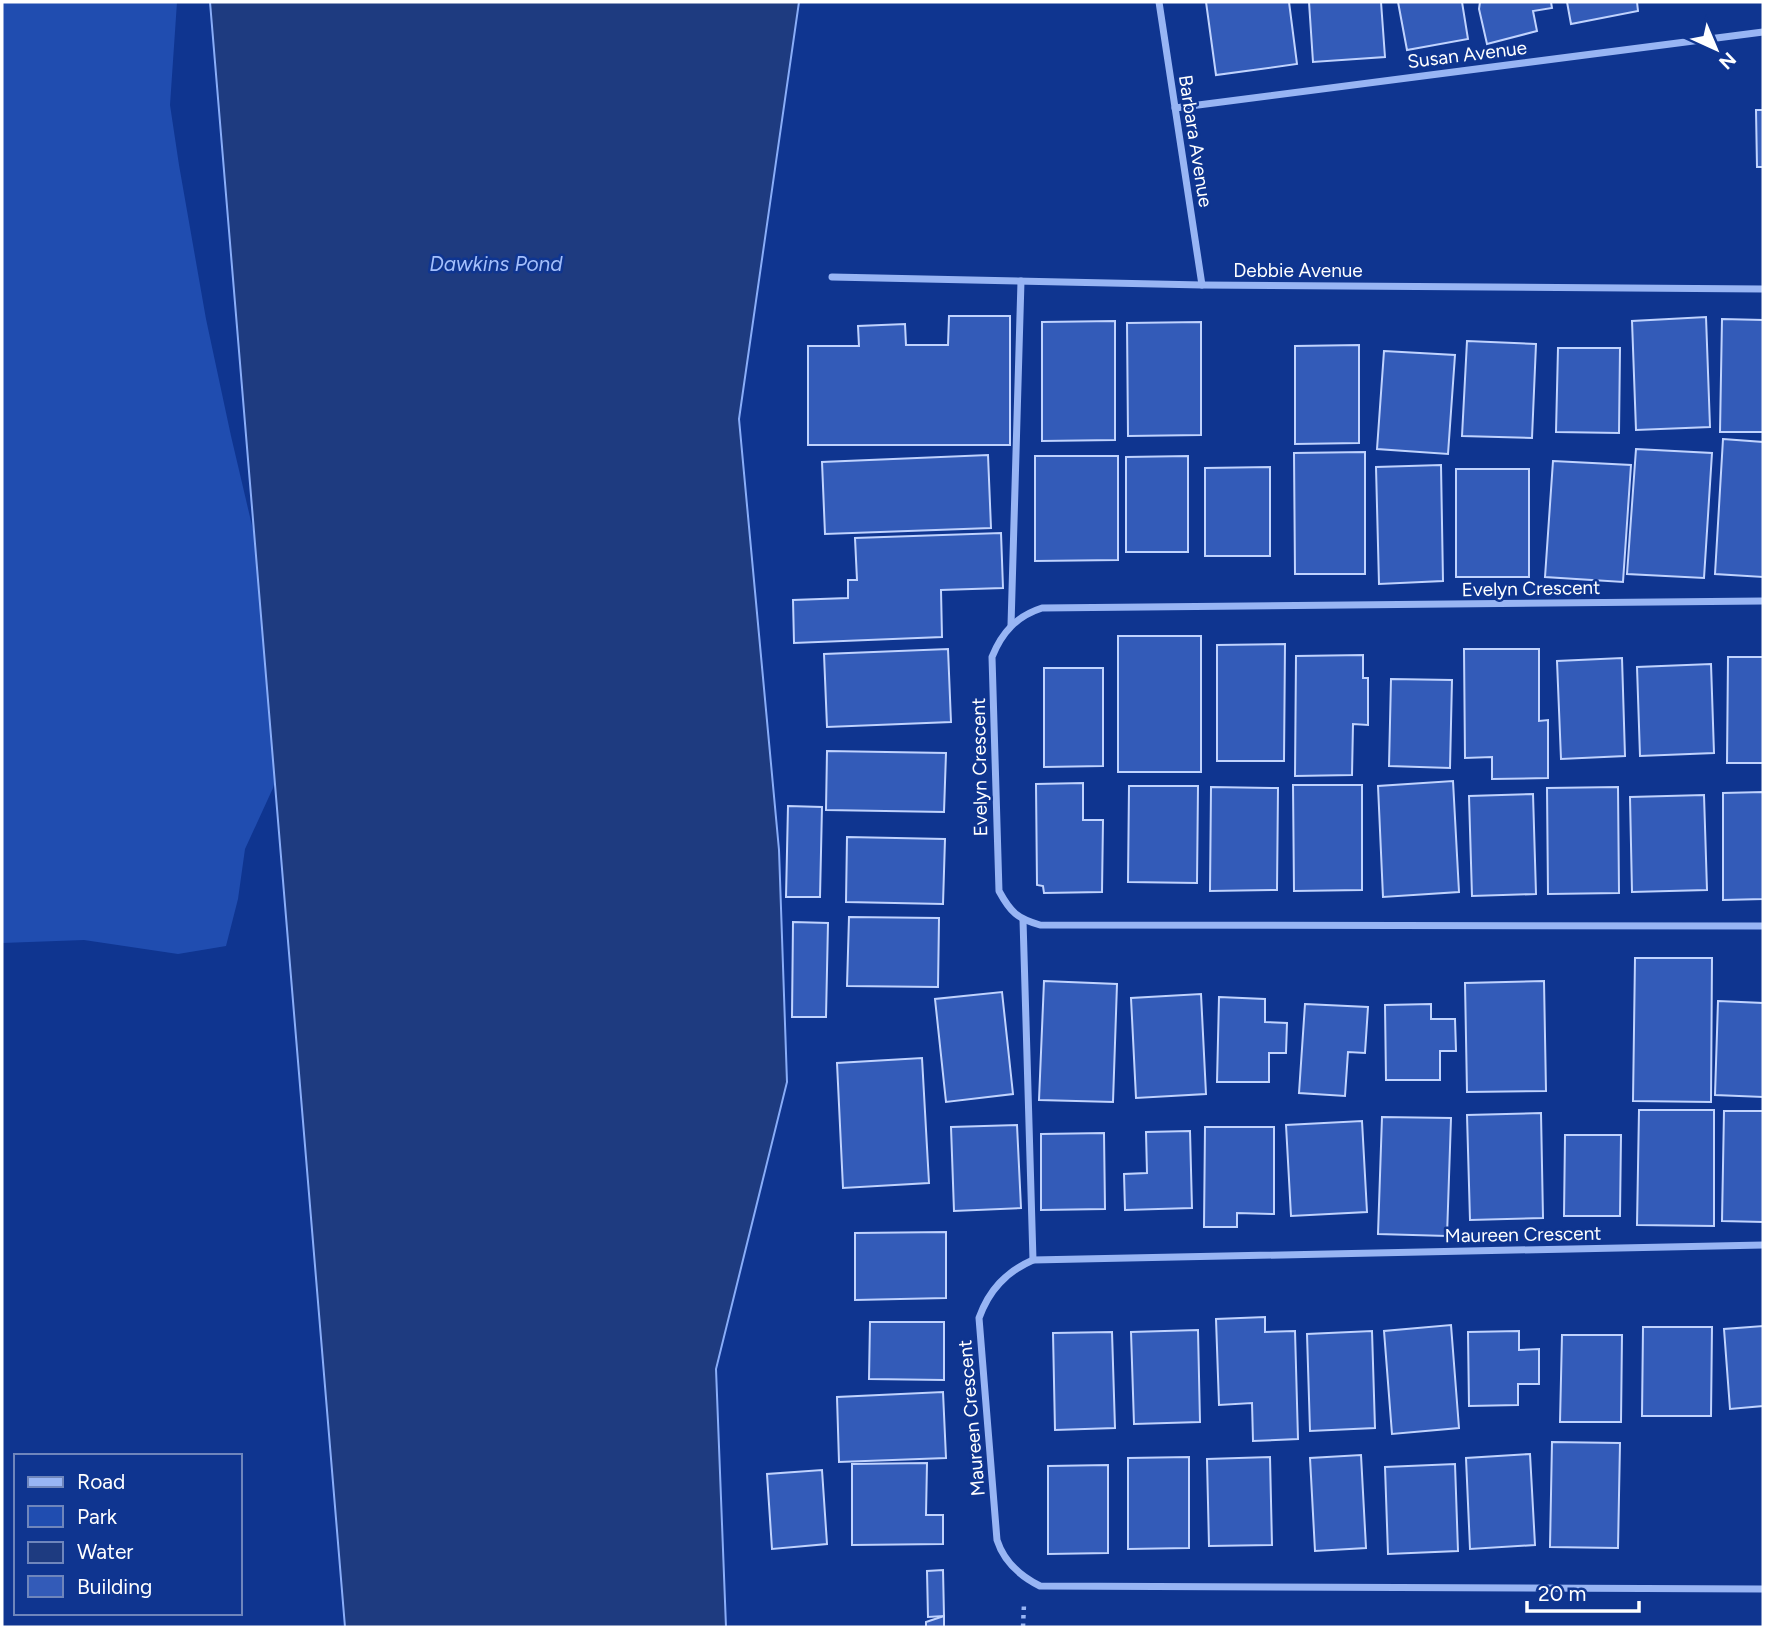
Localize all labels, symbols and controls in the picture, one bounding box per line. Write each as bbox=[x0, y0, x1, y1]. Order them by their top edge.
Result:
north arrow bbox=[1681, 14, 1751, 84]
street label: Susan Avenue bbox=[1406, 36, 1528, 73]
text: N bbox=[1714, 47, 1741, 74]
street label: Barbara Avenue bbox=[1174, 73, 1217, 209]
water label: Dawkins Pond bbox=[429, 251, 563, 276]
street label: Debbie Avenue bbox=[1233, 259, 1363, 282]
street label: Evelyn Crescent bbox=[1462, 576, 1600, 601]
street label: Evelyn Crescent bbox=[967, 698, 992, 836]
street label: Maureen Crescent bbox=[1445, 1222, 1602, 1247]
street label: Maureen Crescent bbox=[953, 1339, 990, 1497]
legend bbox=[14, 1454, 242, 1615]
text: Road bbox=[77, 1469, 125, 1494]
text: Park bbox=[77, 1504, 118, 1529]
text: Water bbox=[77, 1539, 133, 1564]
scale bar bbox=[1527, 1570, 1639, 1614]
text: Building bbox=[77, 1574, 152, 1599]
text: 20 m bbox=[1538, 1581, 1586, 1606]

